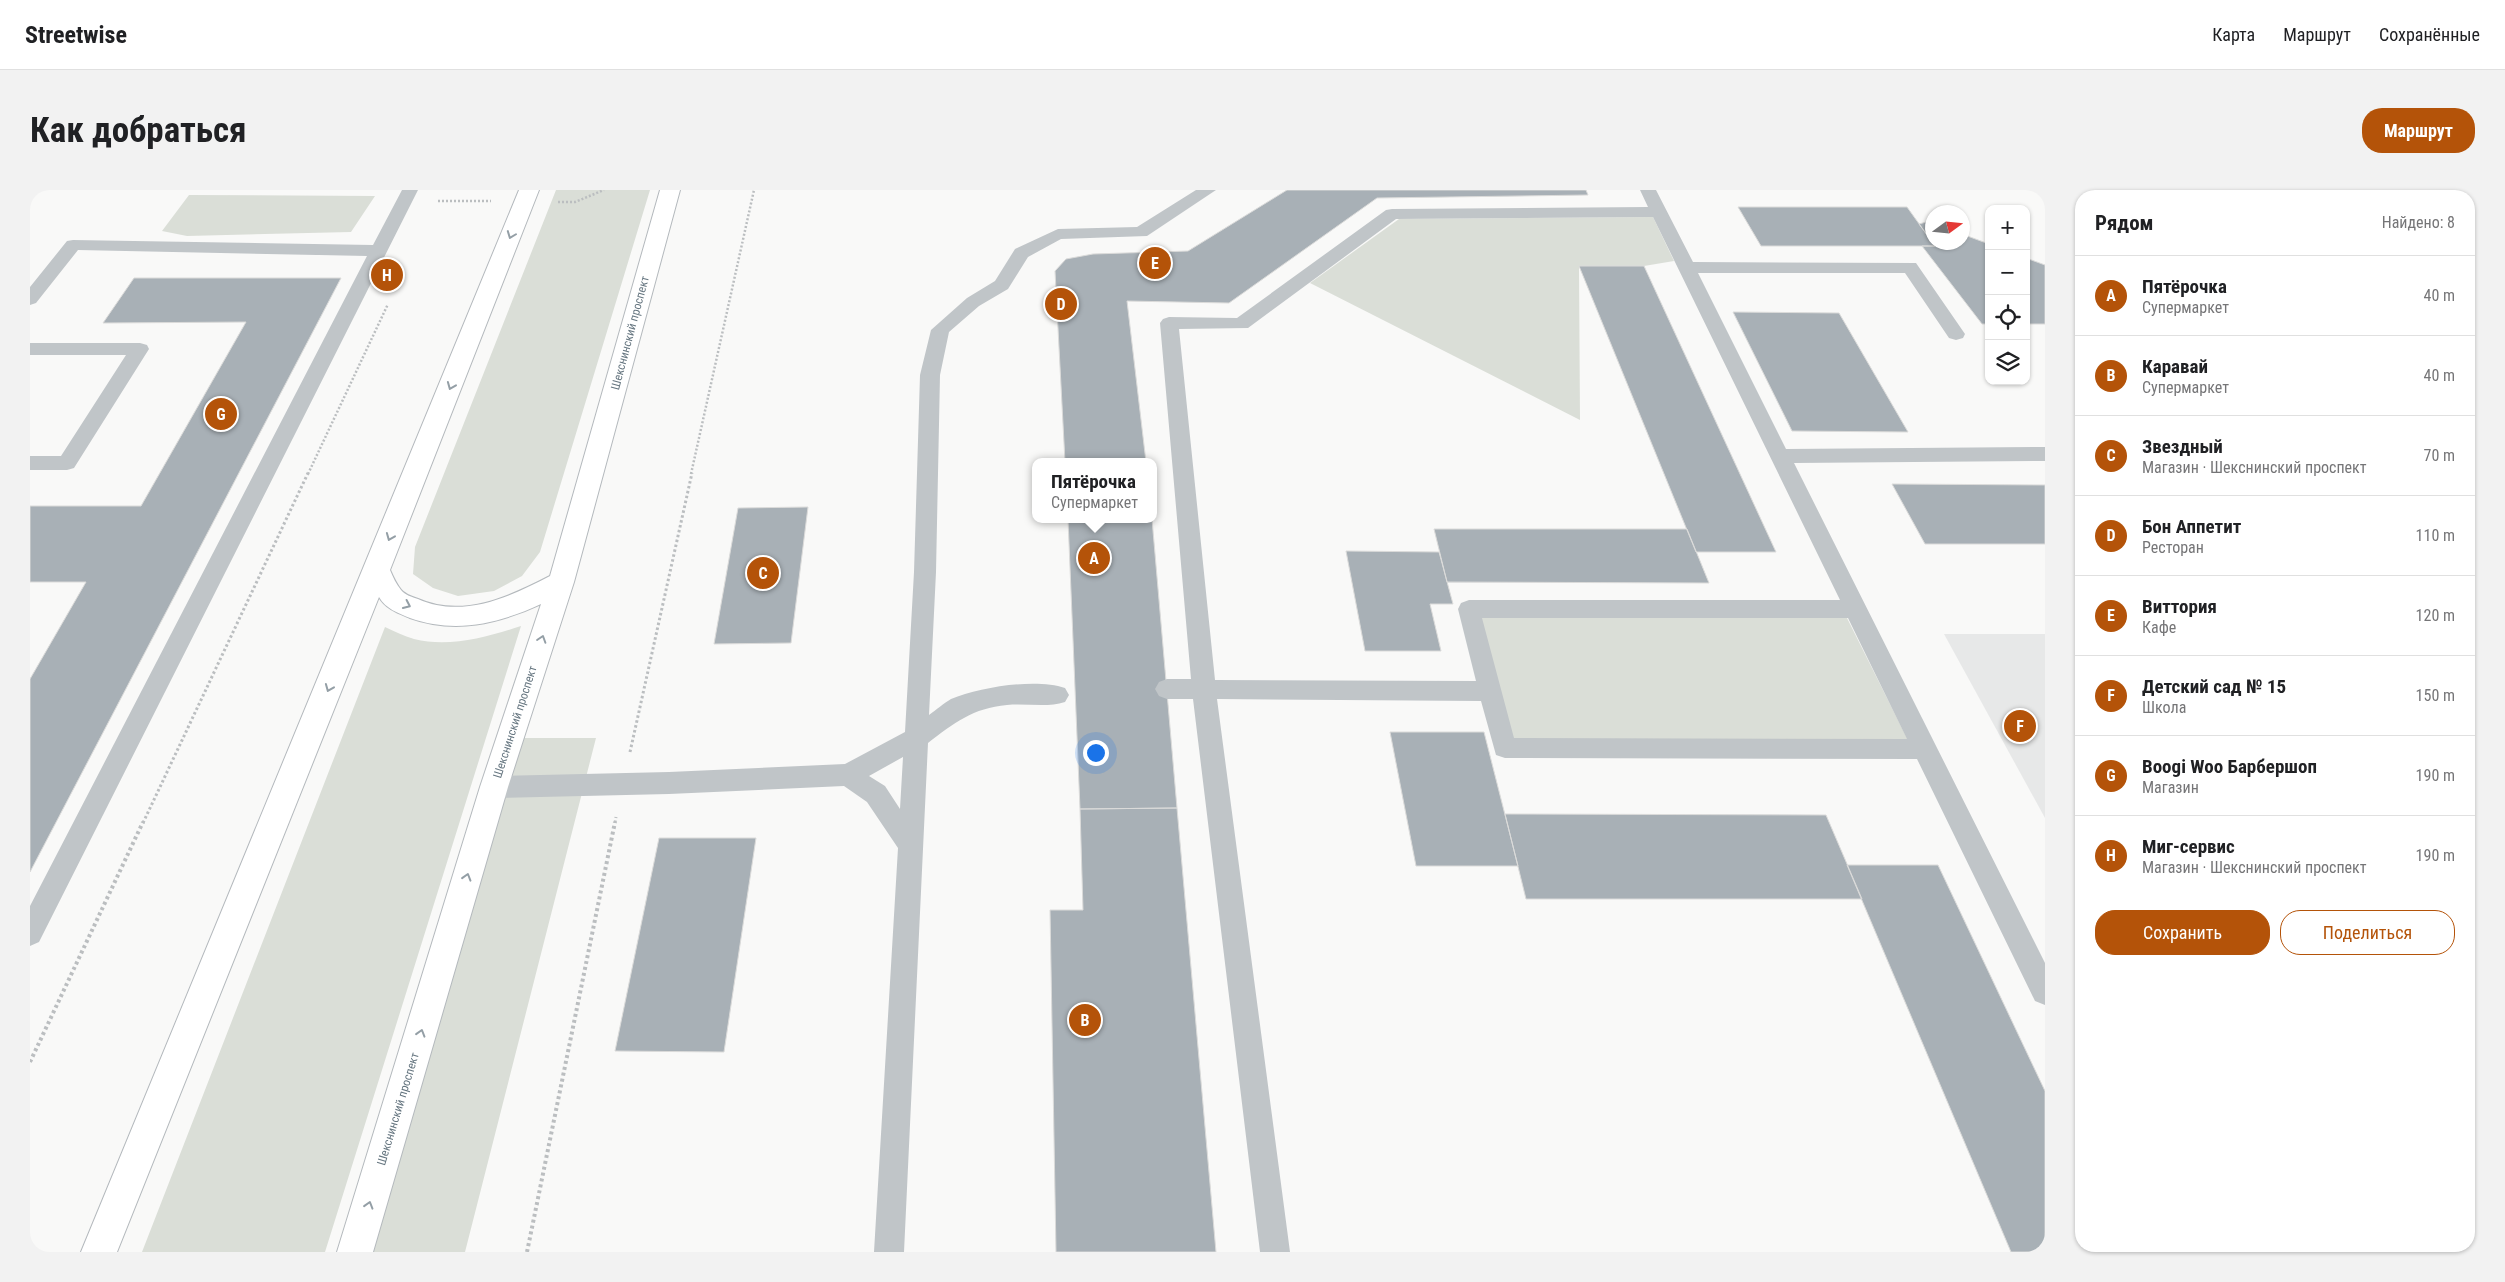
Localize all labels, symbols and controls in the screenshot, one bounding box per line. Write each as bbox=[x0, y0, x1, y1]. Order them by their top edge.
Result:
text: Streetwise bbox=[25, 21, 127, 49]
text: Карта bbox=[2212, 24, 2255, 45]
text: Маршрут bbox=[2283, 24, 2351, 45]
text: Сохранённые bbox=[2379, 24, 2480, 45]
button: Маршрут bbox=[2362, 108, 2475, 153]
text: Как добраться bbox=[30, 110, 246, 151]
north arrow bbox=[1925, 205, 1970, 250]
map controls bbox=[1985, 205, 2030, 385]
button: + bbox=[1985, 205, 2030, 250]
text: Рядом bbox=[2095, 211, 2154, 235]
text: Найдено: 8 bbox=[2382, 213, 2455, 232]
one-way arrow bbox=[506, 230, 517, 239]
pin: E bbox=[1139, 244, 1171, 282]
button: − bbox=[1985, 250, 2030, 295]
pin: H bbox=[371, 256, 403, 294]
street label: Шекснинский проспект bbox=[608, 274, 652, 392]
text: Пятёрочка bbox=[2142, 275, 2227, 298]
pin: D bbox=[1045, 285, 1077, 323]
text: A bbox=[2106, 286, 2116, 305]
text: 40 m bbox=[2423, 286, 2455, 305]
button: locate bbox=[1985, 295, 2030, 340]
text: Супермаркет bbox=[2142, 298, 2229, 317]
button: layers bbox=[1985, 340, 2030, 385]
text: Каравай bbox=[2142, 355, 2208, 378]
text: B bbox=[2107, 366, 2115, 385]
text: 40 m bbox=[2423, 366, 2455, 385]
text: Супермаркет bbox=[2142, 378, 2229, 397]
one-way arrow bbox=[447, 381, 457, 390]
pin: G bbox=[205, 395, 237, 433]
text: Звездный bbox=[2142, 435, 2223, 458]
text: C bbox=[2106, 446, 2116, 465]
text: 70 m bbox=[2423, 446, 2455, 465]
popup bbox=[1032, 458, 1157, 523]
text: Магазин · Шекснинский проспект bbox=[2142, 458, 2367, 477]
text: Пятёрочка bbox=[1051, 470, 1136, 493]
text: Супермаркет bbox=[1051, 493, 1138, 512]
text: Бон Аппетит bbox=[2142, 515, 2241, 538]
text: D bbox=[2106, 526, 2116, 545]
text: 110 m bbox=[2416, 526, 2455, 545]
one-way arrow bbox=[386, 532, 397, 541]
text: Ресторан bbox=[2142, 538, 2204, 557]
pin: A bbox=[1078, 539, 1110, 577]
pin: C bbox=[747, 554, 779, 592]
text: Виттория bbox=[2142, 595, 2217, 618]
one-way arrow bbox=[402, 599, 411, 610]
text: E bbox=[2107, 606, 2115, 625]
text: 120 m bbox=[2416, 606, 2455, 625]
text: Кафе bbox=[2142, 618, 2176, 637]
one-way arrow bbox=[537, 635, 547, 643]
street label: Шекснинский проспект bbox=[490, 664, 540, 780]
text: Детский сад № 15 bbox=[2142, 675, 2286, 698]
one-way arrow bbox=[325, 683, 335, 692]
text: F bbox=[2107, 686, 2115, 705]
text: 150 m bbox=[2416, 686, 2455, 705]
text: Школа bbox=[2142, 698, 2186, 717]
pin: F bbox=[2004, 707, 2036, 745]
your location bbox=[1083, 740, 1109, 766]
text: Boogi Woo Барбершоп bbox=[2142, 755, 2317, 778]
text: G bbox=[2106, 766, 2116, 785]
text: 190 m bbox=[2416, 766, 2455, 785]
text: Магазин bbox=[2142, 778, 2199, 797]
text: Миг-сервис bbox=[2142, 835, 2235, 858]
text: H bbox=[2106, 846, 2116, 865]
text: 190 m bbox=[2416, 846, 2455, 865]
text: Магазин · Шекснинский проспект bbox=[2142, 858, 2367, 877]
one-way arrow bbox=[462, 874, 472, 882]
button: Сохранить bbox=[2095, 910, 2270, 955]
button: Поделиться bbox=[2280, 910, 2455, 955]
pin: B bbox=[1069, 1001, 1101, 1039]
one-way arrow bbox=[415, 1029, 425, 1037]
street label: Шекснинский проспект bbox=[374, 1051, 422, 1167]
one-way arrow bbox=[364, 1202, 374, 1210]

